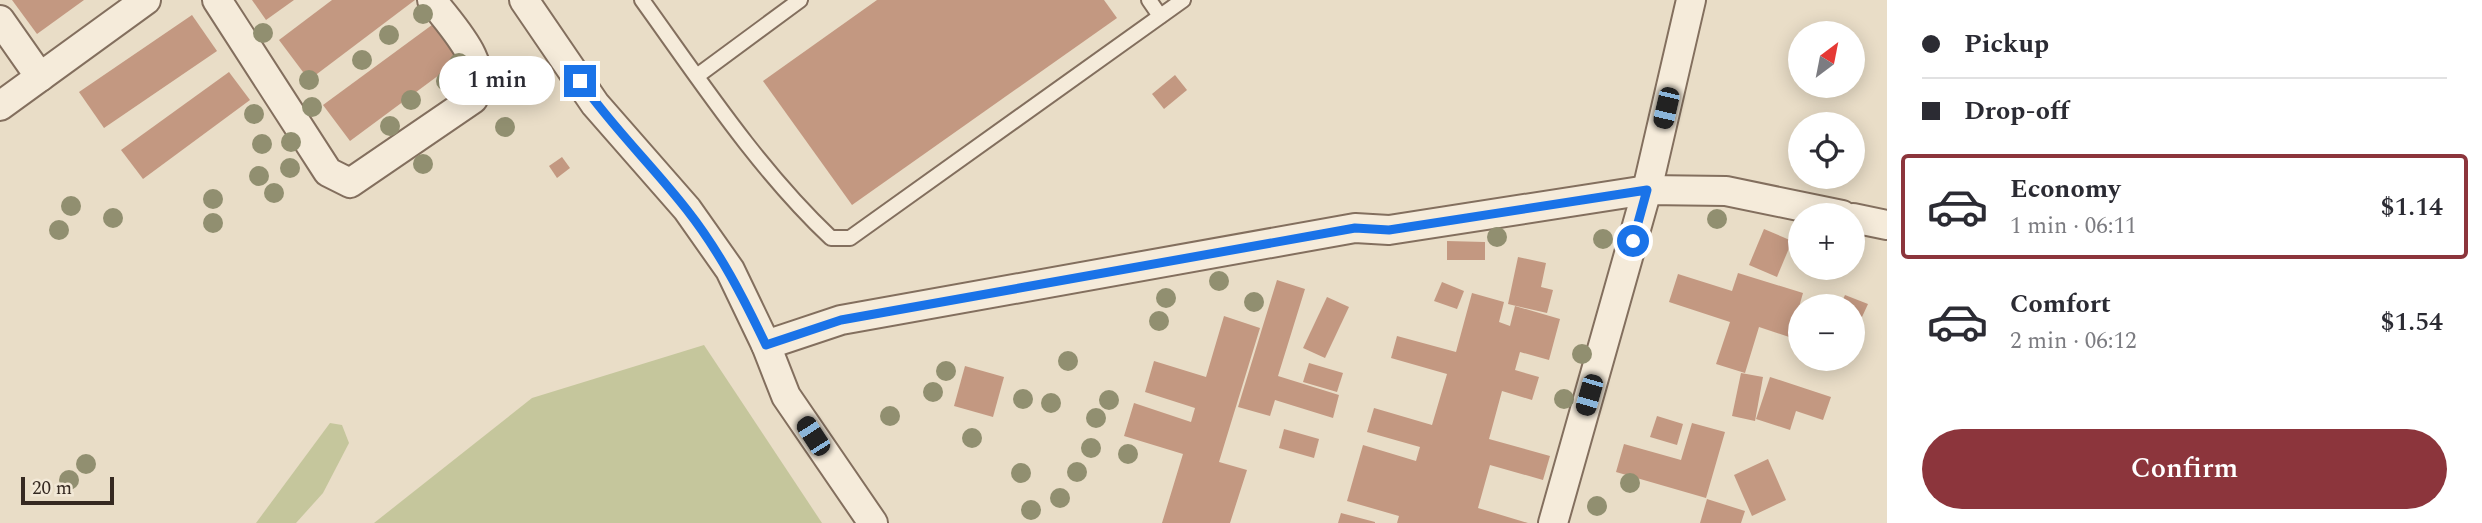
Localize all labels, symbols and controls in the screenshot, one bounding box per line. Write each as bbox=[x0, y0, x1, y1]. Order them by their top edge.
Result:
north arrow bbox=[1788, 21, 1866, 98]
map controls bbox=[1788, 21, 1865, 371]
text: Pickup bbox=[1964, 24, 2049, 64]
callout: 1 min bbox=[440, 56, 556, 106]
text: 1 min bbox=[467, 63, 527, 98]
route end bbox=[564, 65, 596, 97]
car bbox=[1652, 85, 1681, 131]
text: Drop-off bbox=[1964, 91, 2069, 131]
button: locate bbox=[1788, 112, 1865, 189]
text: Economy bbox=[2010, 169, 2120, 209]
icon: car bbox=[1926, 175, 1989, 238]
text: $1.14 bbox=[2380, 187, 2443, 227]
button: + bbox=[1788, 203, 1865, 280]
text: 1 min · 06:11 bbox=[2010, 209, 2137, 244]
route start bbox=[1617, 225, 1649, 257]
text: Comfort bbox=[2010, 284, 2111, 324]
icon: car bbox=[1926, 290, 1989, 353]
button: − bbox=[1788, 294, 1865, 371]
text: $1.54 bbox=[2380, 302, 2443, 342]
text: 2 min · 06:12 bbox=[2010, 324, 2137, 359]
car bbox=[1574, 372, 1605, 418]
car bbox=[793, 413, 834, 459]
button: Confirm bbox=[1922, 429, 2447, 509]
scale bar bbox=[21, 474, 114, 506]
text: 20 m bbox=[32, 474, 72, 503]

